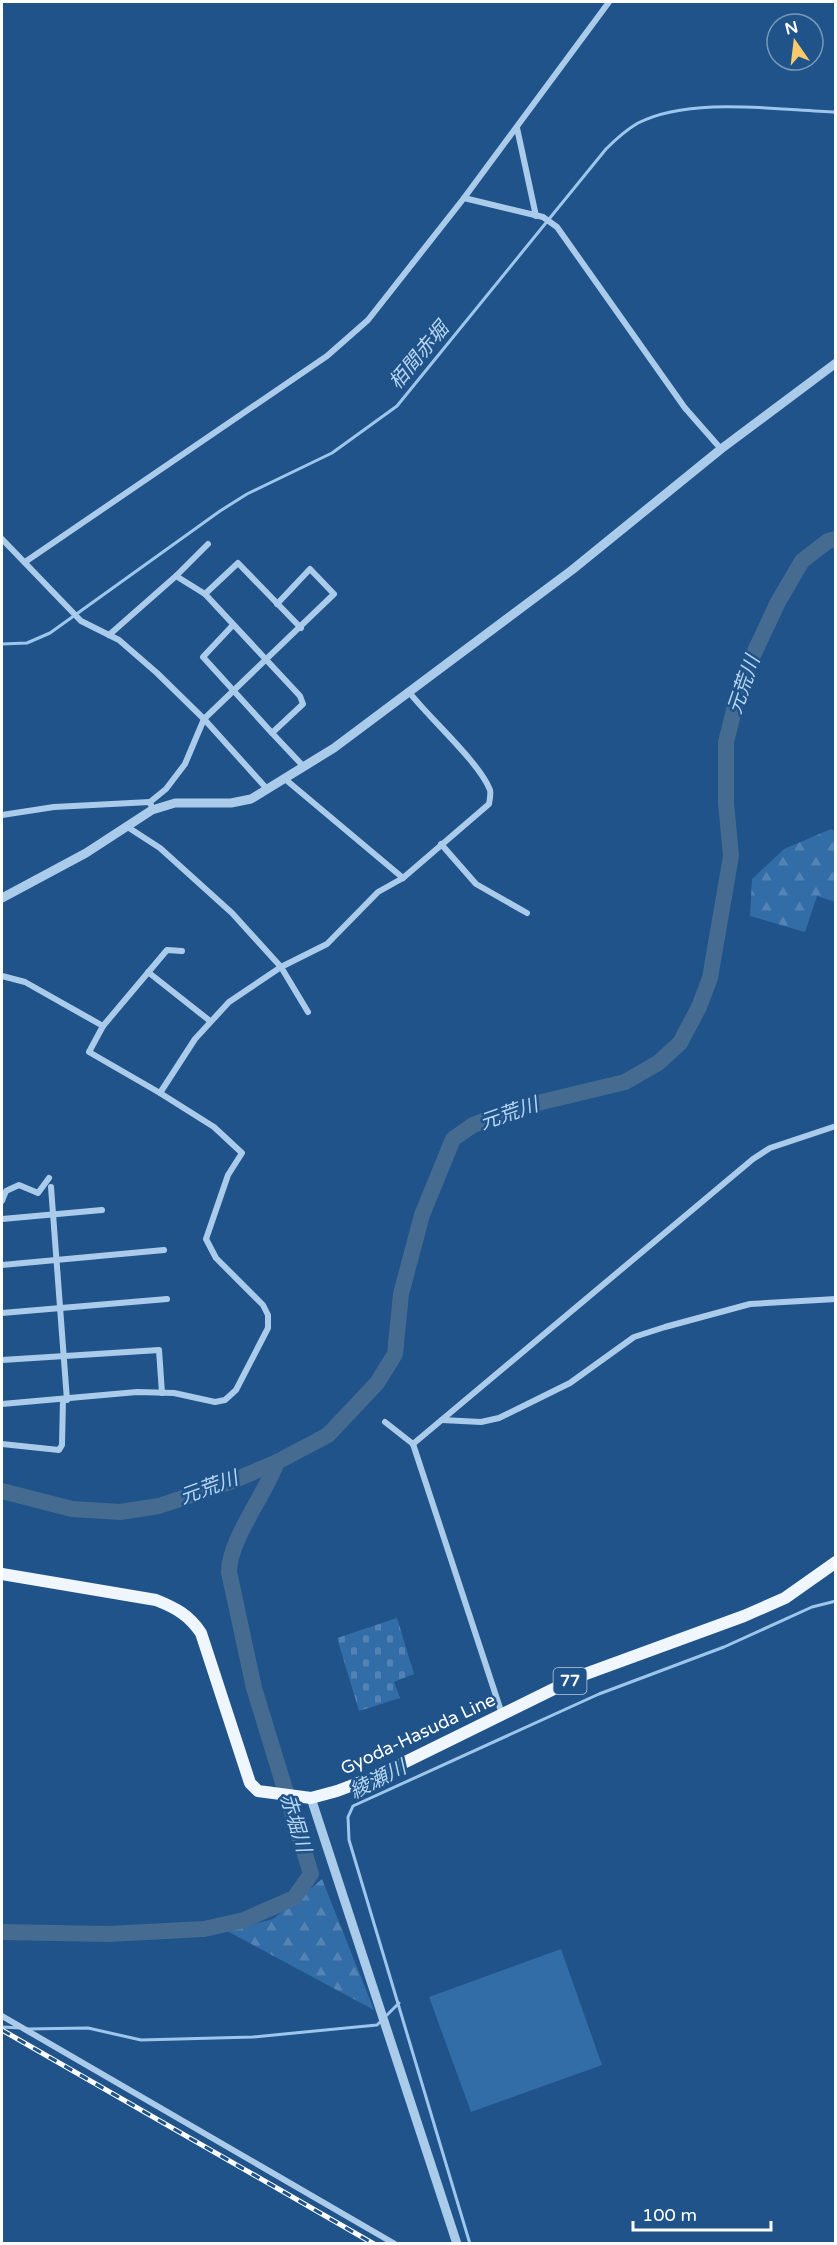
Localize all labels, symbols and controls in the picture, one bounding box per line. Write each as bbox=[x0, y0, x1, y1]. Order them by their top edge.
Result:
north arrow bbox=[765, 12, 825, 72]
text: N bbox=[783, 17, 800, 40]
water label: 栢間赤堀 bbox=[384, 315, 456, 394]
water label: 元荒川 bbox=[723, 651, 766, 717]
water label: 元荒川 bbox=[477, 1092, 543, 1135]
water label: 元荒川 bbox=[177, 1466, 243, 1510]
road number: 77 bbox=[554, 1668, 586, 1694]
street label: Gyoda-Hasuda Line bbox=[337, 1688, 499, 1780]
water label: 綾瀬川 bbox=[346, 1755, 412, 1804]
water label: 赤堀川 bbox=[275, 1791, 316, 1857]
scale bar bbox=[633, 2194, 771, 2232]
text: 100 m bbox=[642, 2204, 697, 2226]

